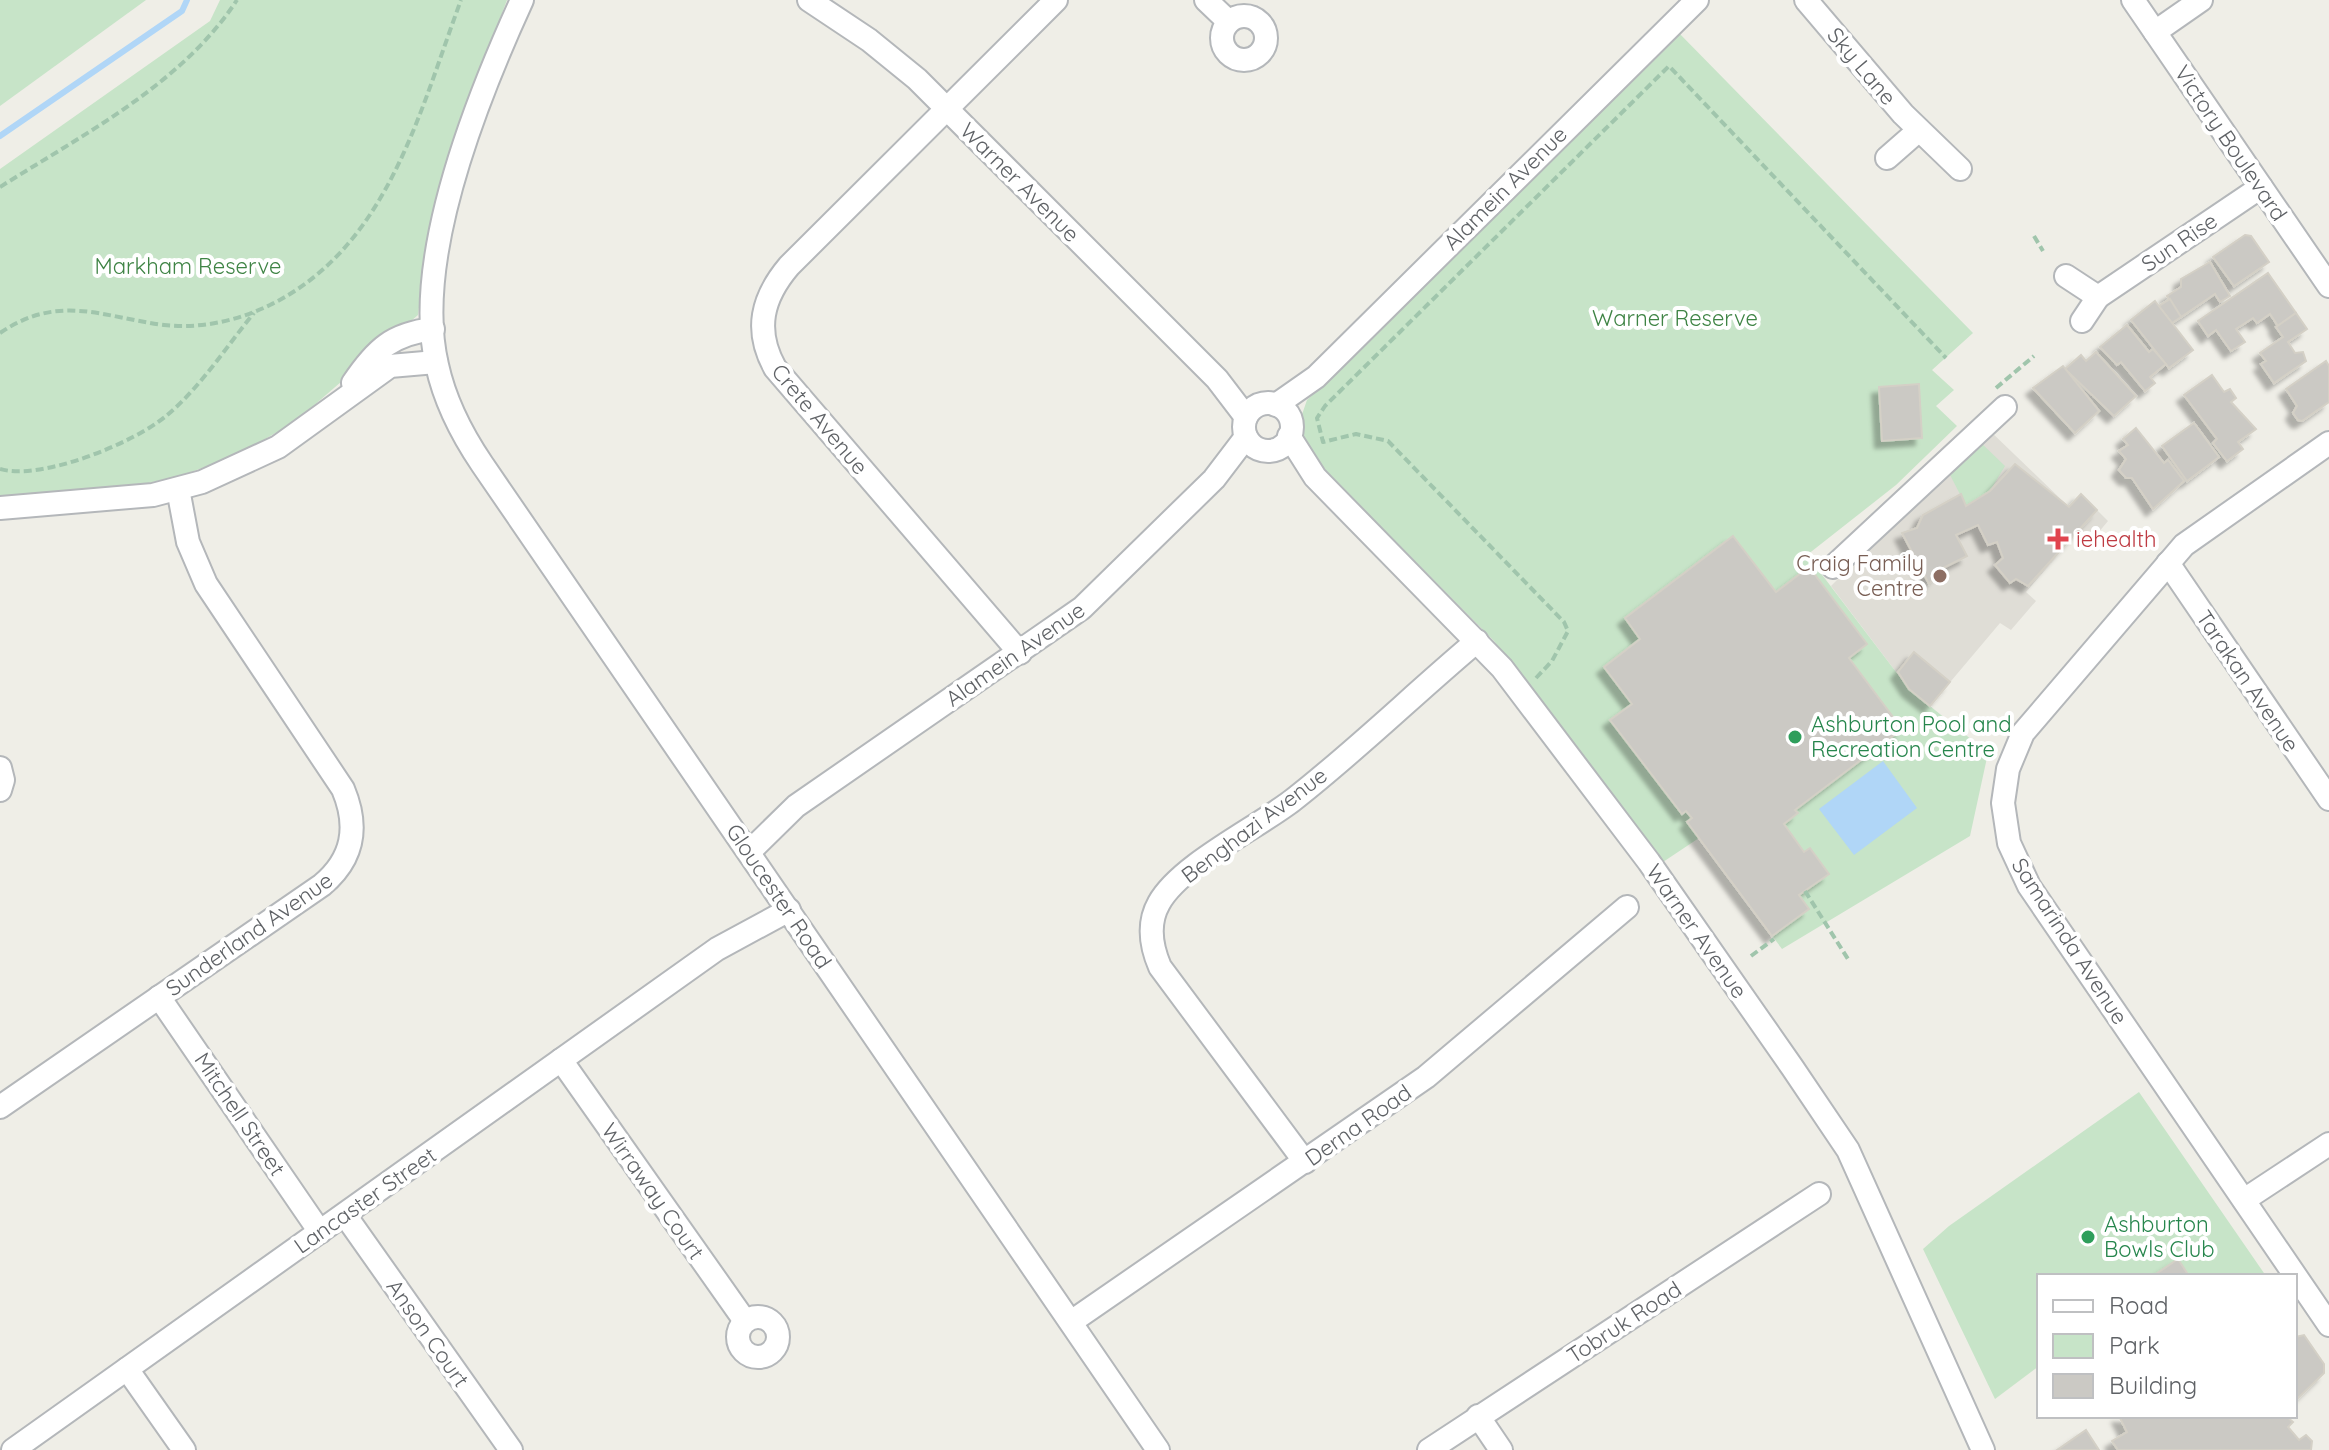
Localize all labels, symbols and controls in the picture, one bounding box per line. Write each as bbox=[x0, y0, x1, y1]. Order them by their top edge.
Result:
street label: Sky Lane bbox=[1821, 21, 1903, 111]
street label: Victory Boulevard bbox=[2169, 60, 2293, 226]
street label: Warner Avenue bbox=[954, 116, 1086, 248]
street label: Alamein Avenue bbox=[1437, 120, 1573, 256]
street label: Sun Rise bbox=[2136, 206, 2222, 278]
park label: Markham Reserve bbox=[95, 252, 281, 280]
park label: Warner Reserve bbox=[1592, 304, 1758, 332]
street label: Crete Avenue bbox=[766, 358, 874, 480]
place label: iehealth bbox=[2076, 525, 2156, 553]
marker: iehealth bbox=[2047, 528, 2069, 550]
place label: Craig Family Centre bbox=[1796, 549, 1924, 602]
marker: Craig Family Centre bbox=[1931, 567, 1949, 585]
street label: Alamein Avenue bbox=[940, 596, 1090, 712]
street label: Tarakan Avenue bbox=[2190, 605, 2306, 757]
place label: Ashburton Pool and Recreation Centre bbox=[1811, 710, 2012, 763]
marker: Ashburton Pool and Recreation Centre bbox=[1786, 728, 1804, 746]
street label: Benghazi Avenue bbox=[1175, 761, 1333, 889]
street label: Gloucester Road bbox=[720, 818, 838, 974]
street label: Samarinda Avenue bbox=[2006, 852, 2134, 1030]
street label: Warner Avenue bbox=[1640, 858, 1754, 1004]
street label: Sunderland Avenue bbox=[160, 866, 338, 1002]
street label: Mitchell Street bbox=[188, 1047, 292, 1181]
street label: Derna Road bbox=[1299, 1078, 1417, 1172]
street label: Wirraway Court bbox=[596, 1117, 710, 1265]
street label: Lancaster Street bbox=[288, 1141, 442, 1259]
place label: Ashburton Bowls Club bbox=[2104, 1210, 2215, 1263]
marker: Ashburton Bowls Club bbox=[2079, 1228, 2097, 1246]
street label: Anson Court bbox=[381, 1274, 475, 1392]
legend bbox=[2037, 1274, 2297, 1418]
street label: Tobruk Road bbox=[1562, 1275, 1686, 1369]
text: Road bbox=[2109, 1290, 2169, 1320]
text: Park bbox=[2109, 1330, 2160, 1360]
text: Building bbox=[2109, 1370, 2197, 1400]

